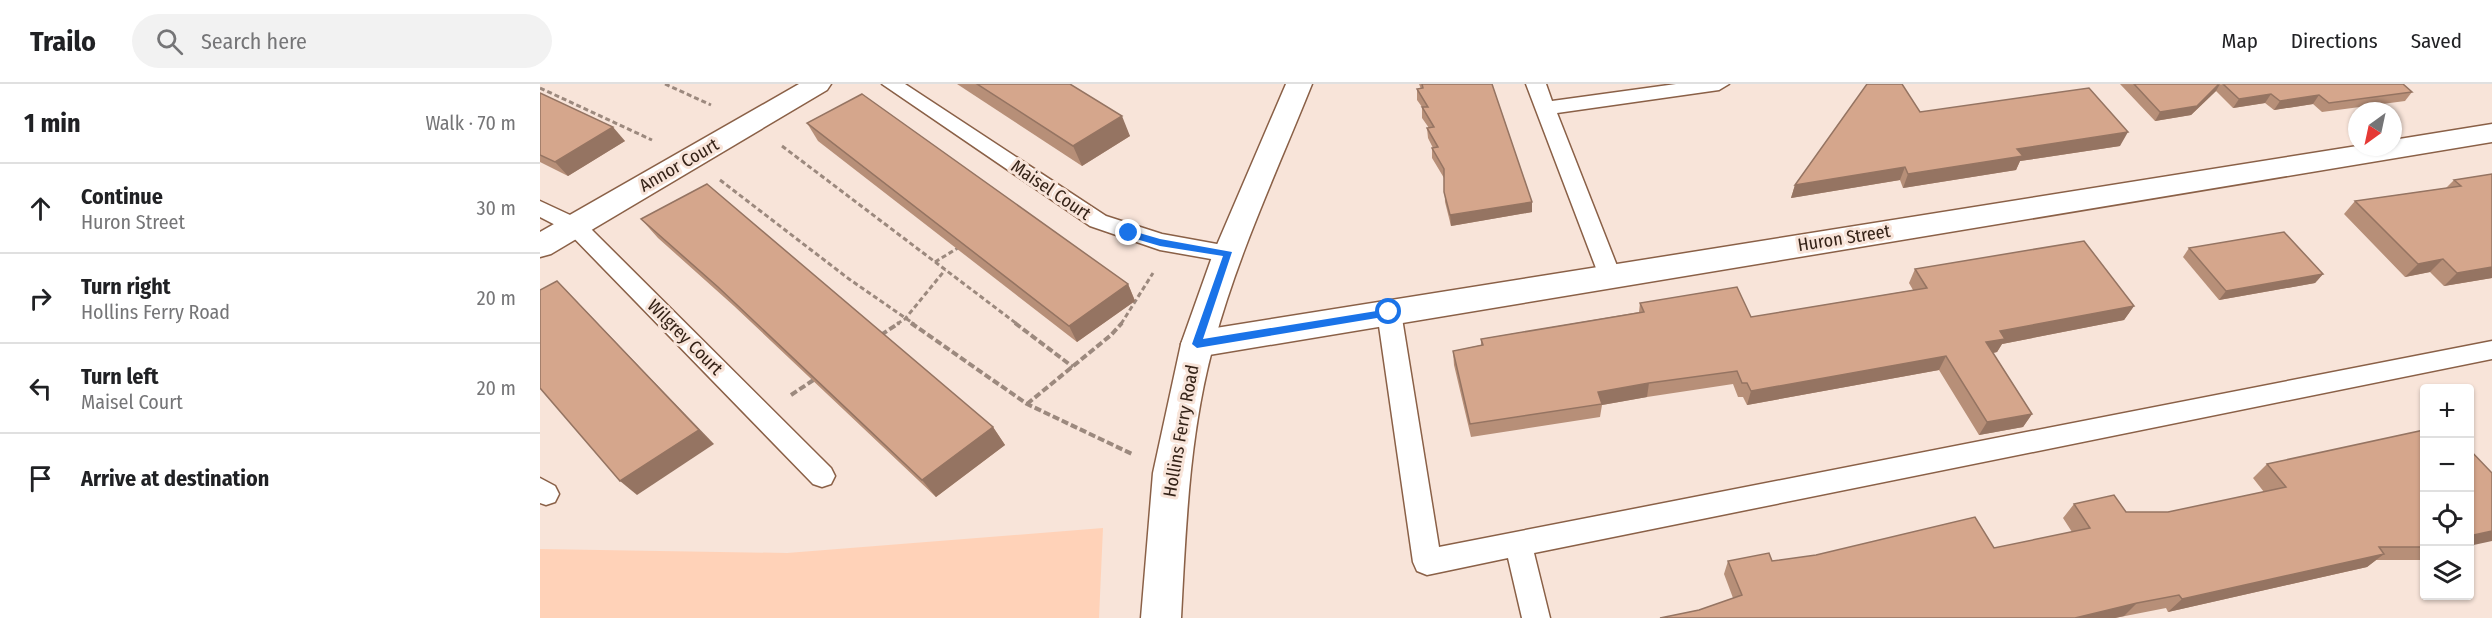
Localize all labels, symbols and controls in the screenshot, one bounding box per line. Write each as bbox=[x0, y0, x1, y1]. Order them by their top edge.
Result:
search box bbox=[132, 14, 552, 68]
text: Trailo bbox=[30, 25, 96, 58]
icon: search bbox=[153, 25, 186, 58]
text: Search here bbox=[201, 28, 307, 55]
text: Map bbox=[2221, 28, 2258, 54]
text: Directions bbox=[2291, 28, 2378, 54]
text: Saved bbox=[2411, 28, 2462, 54]
north arrow bbox=[2348, 102, 2402, 156]
text: 1 min bbox=[24, 108, 81, 139]
text: Walk · 70 m bbox=[425, 111, 516, 135]
street label: Annor Court bbox=[635, 133, 723, 197]
street label: Maisel Court bbox=[1007, 155, 1095, 225]
text: Continue bbox=[81, 183, 163, 210]
icon: ahead bbox=[24, 192, 57, 225]
text: 30 m bbox=[476, 196, 516, 220]
text: Huron Street bbox=[81, 210, 185, 234]
route end bbox=[1115, 219, 1141, 245]
street label: Huron Street bbox=[1796, 220, 1892, 256]
text: Turn right bbox=[81, 273, 170, 300]
icon: right bbox=[24, 282, 57, 315]
text: 20 m bbox=[477, 286, 516, 310]
street label: Wilgrey Court bbox=[643, 295, 727, 379]
route start bbox=[1375, 298, 1401, 324]
text: Hollins Ferry Road bbox=[81, 300, 230, 324]
text: Turn left bbox=[81, 363, 159, 390]
street label: Hollins Ferry Road bbox=[1159, 363, 1203, 499]
icon: left bbox=[24, 372, 57, 405]
text: 20 m bbox=[477, 376, 516, 400]
map controls bbox=[2420, 384, 2474, 600]
button: + bbox=[2420, 384, 2474, 438]
text: Maisel Court bbox=[81, 390, 183, 414]
button: − bbox=[2420, 438, 2474, 492]
icon: arrive bbox=[24, 462, 57, 495]
text: Arrive at destination bbox=[81, 465, 269, 492]
button: locate bbox=[2420, 492, 2474, 546]
button: layers bbox=[2420, 546, 2474, 600]

